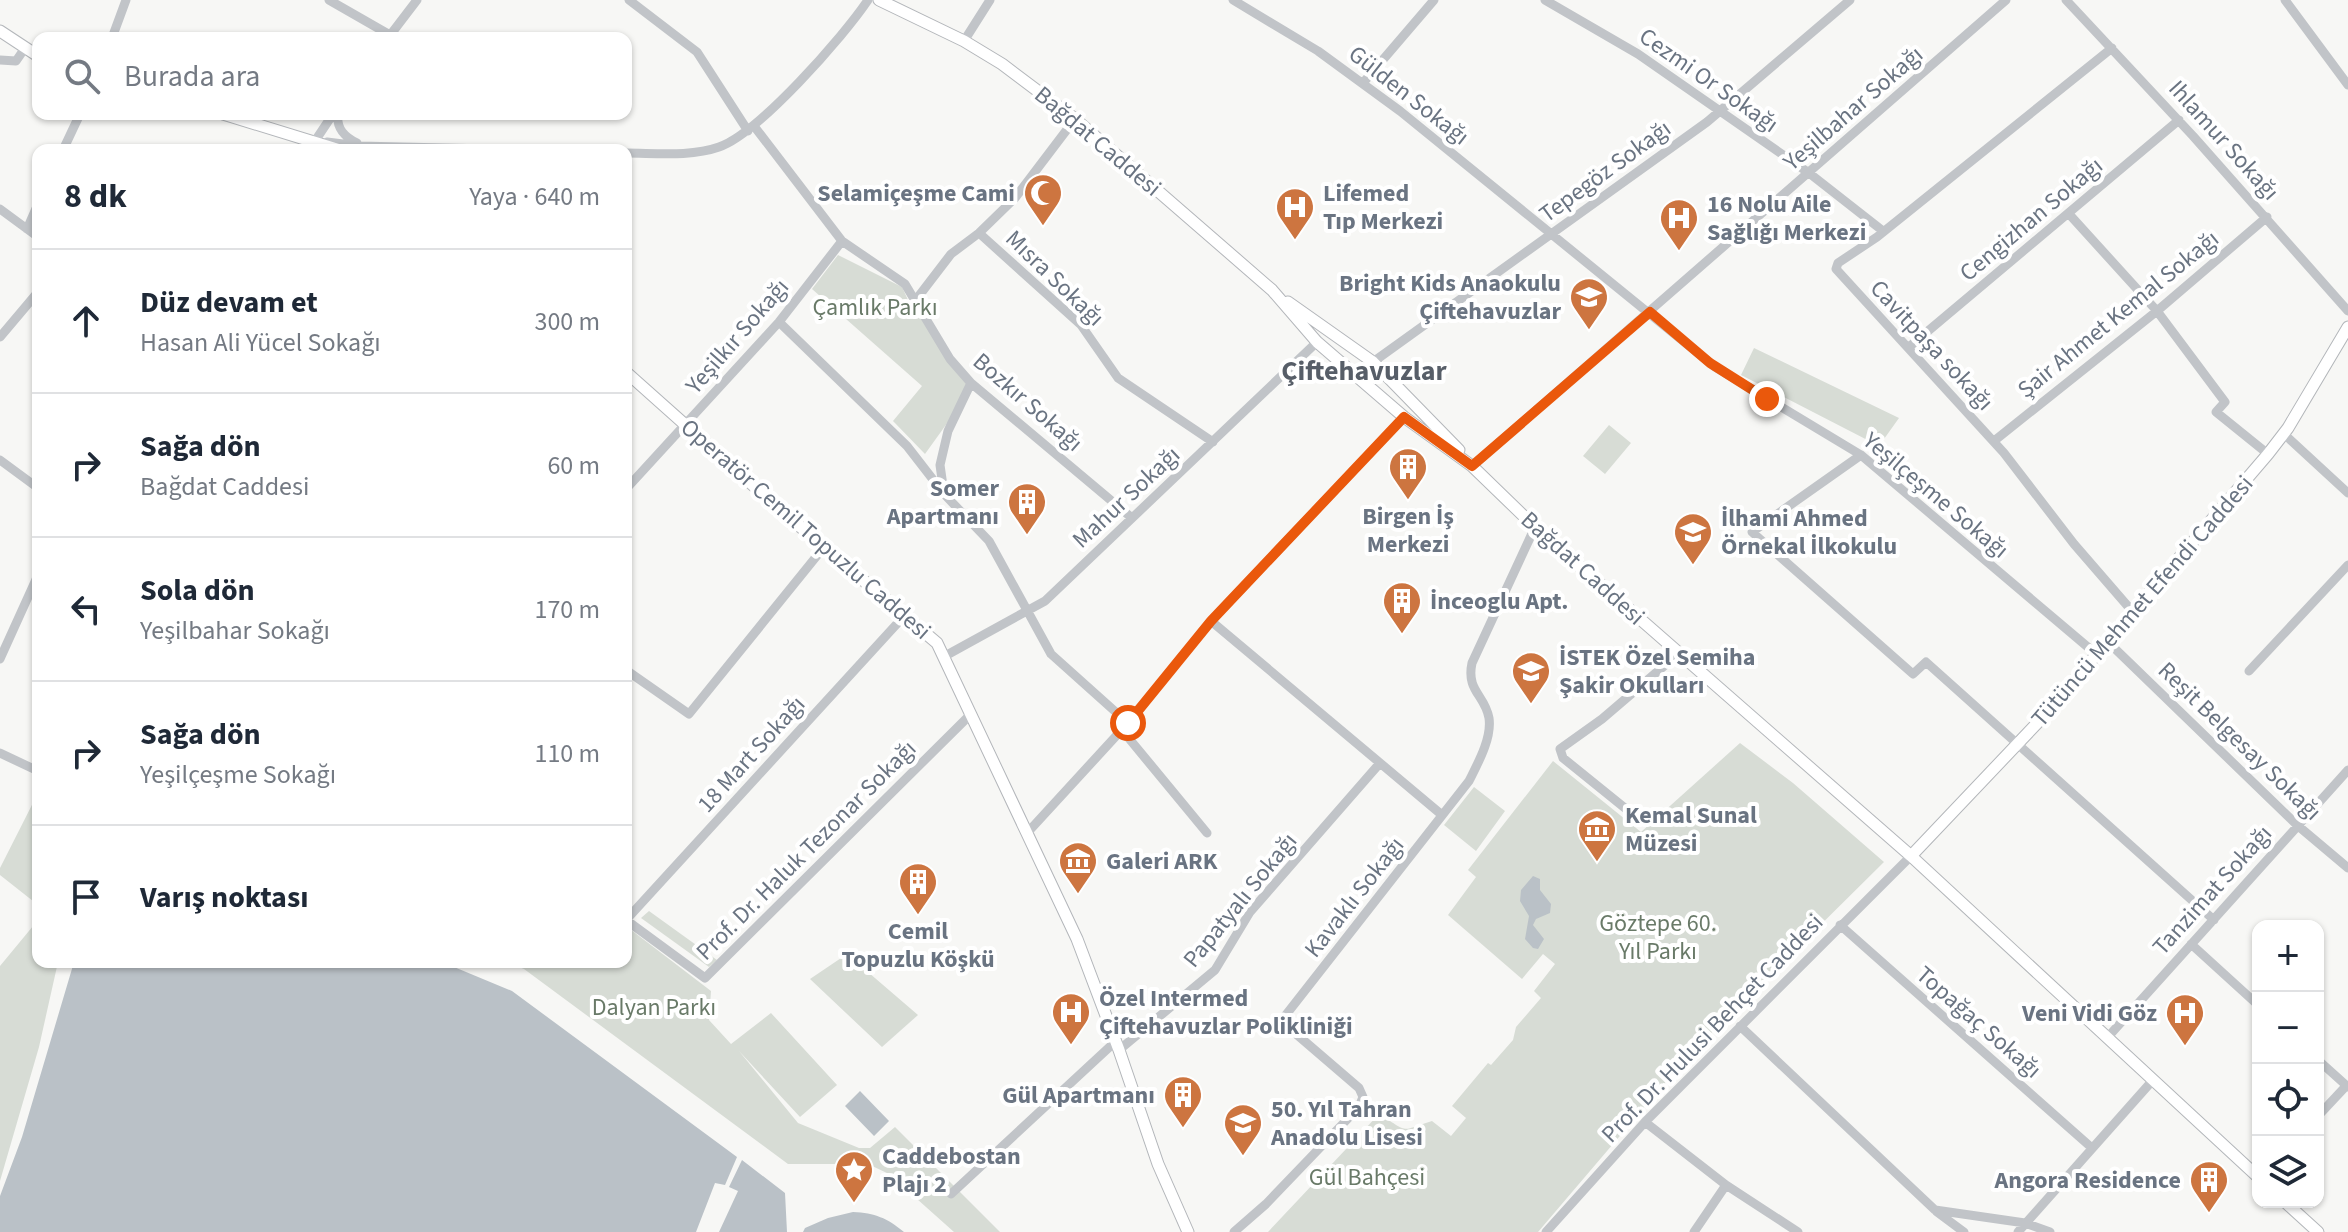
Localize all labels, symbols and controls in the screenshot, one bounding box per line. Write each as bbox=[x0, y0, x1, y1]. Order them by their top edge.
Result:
street label: Cezmi Or Sokağı bbox=[1632, 19, 1786, 142]
search box bbox=[32, 32, 632, 120]
street label: Gülden Sokağı bbox=[1341, 37, 1476, 154]
street label: Yeşilbahar Sokağı bbox=[1775, 38, 1931, 180]
icon: search bbox=[60, 54, 104, 98]
text: Burada ara bbox=[124, 55, 261, 98]
street label: Ihlamur Sokağı bbox=[2160, 72, 2287, 208]
street label: Bağdat Caddesi bbox=[1027, 78, 1169, 205]
street label: Tepegöz Sokağı bbox=[1532, 112, 1678, 231]
street label: Cengizhan Sokağı bbox=[1952, 149, 2111, 290]
text: 8 dk bbox=[64, 172, 127, 221]
mosque icon: Selamiçeşme Cami bbox=[1022, 172, 1064, 227]
place label: Selamiçeşme Cami bbox=[817, 176, 1015, 211]
place label: Lifemed Tıp Merkezi bbox=[1323, 176, 1443, 239]
text: Yaya · 640 m bbox=[469, 178, 600, 215]
hospital icon: Lifemed Tıp Merkezi bbox=[1274, 186, 1316, 241]
place label: 16 Nolu Aile Sağlığı Merkezi bbox=[1707, 187, 1866, 250]
hospital icon: 16 Nolu Aile Sağlığı Merkezi bbox=[1658, 197, 1700, 252]
street label: Mısra Sokağı bbox=[997, 222, 1112, 335]
street label: Şair Ahmet Kemal Sokağı bbox=[2010, 222, 2227, 407]
place label: Bright Kids Anaokulu Çiftehavuzlar bbox=[1339, 266, 1561, 329]
street label: Yeşilkır Sokağı bbox=[677, 271, 797, 403]
street label: Cavitpaşa sokağı bbox=[1862, 272, 2002, 419]
school or university icon: Bright Kids Anaokulu Çiftehavuzlar bbox=[1568, 276, 1610, 331]
text: Düz devam et bbox=[140, 281, 318, 324]
park label: Çamlık Parkı bbox=[812, 290, 938, 325]
icon: ahead bbox=[64, 299, 108, 343]
text: 300 m bbox=[534, 303, 600, 340]
text: Hasan Ali Yücel Sokağı bbox=[140, 324, 381, 361]
street label: Bozkır Sokağı bbox=[965, 345, 1090, 460]
district label: Çiftehavuzlar bbox=[1281, 351, 1448, 391]
route end bbox=[1749, 381, 1785, 417]
street label: Operatör Cemil Topuzlu Caddesi bbox=[673, 411, 939, 648]
street label: Yeşilçeşme Sokağı bbox=[1854, 423, 2016, 567]
text: Sağa dön bbox=[140, 425, 261, 468]
street label: Mahur Sokağı bbox=[1065, 438, 1188, 557]
icon: right bbox=[64, 443, 108, 487]
building icon: Birgen İş Merkezi bbox=[1387, 446, 1429, 501]
text: 60 m bbox=[547, 447, 600, 484]
text: Bağdat Caddesi bbox=[140, 468, 309, 505]
street label: Tütüncü Mehmet Efendi Caddesi bbox=[2023, 468, 2262, 735]
place label: Somer Apartmanı bbox=[886, 471, 999, 534]
building icon: Somer Apartmanı bbox=[1006, 481, 1048, 536]
place label: Birgen İş Merkezi bbox=[1362, 499, 1454, 562]
place label: İlhami Ahmed Örnekal İlkokulu bbox=[1721, 501, 1897, 564]
street label: Bağdat Caddesi bbox=[1513, 503, 1652, 634]
school or university icon: İlhami Ahmed Örnekal İlkokulu bbox=[1672, 511, 1714, 566]
text: Sola dön bbox=[140, 569, 255, 612]
building icon: İnceoglu Apt. bbox=[1381, 580, 1423, 635]
place label: İnceoglu Apt. bbox=[1430, 584, 1568, 619]
icon: left bbox=[64, 587, 108, 631]
text: 170 m bbox=[534, 591, 600, 628]
text: Yeşilbahar Sokağı bbox=[140, 612, 330, 649]
place label: İSTEK Özel Semiha Şakir Okulları bbox=[1559, 640, 1755, 703]
school or university icon: İSTEK Özel Semiha Şakir Okulları bbox=[1510, 650, 1552, 705]
street label: Reşit Belgesay Sokağı bbox=[2150, 654, 2329, 829]
street label: 18 Mart Sokağı bbox=[689, 688, 814, 821]
route start bbox=[1110, 705, 1146, 741]
text: Sağa dön bbox=[140, 713, 261, 756]
icon: right bbox=[64, 731, 108, 775]
street label: Prof. Dr. Haluk Tezonar Sokağı bbox=[688, 732, 925, 969]
text: 110 m bbox=[534, 735, 600, 772]
text: Yeşilçeşme Sokağı bbox=[140, 756, 336, 793]
place label: Kemal Sunal Müzesi bbox=[1625, 798, 1757, 861]
museum icon: Kemal Sunal Müzesi bbox=[1576, 808, 1618, 863]
street label: Tanzimat Sokağı bbox=[2144, 817, 2280, 963]
street label: Papatyalı Sokağı bbox=[1175, 825, 1306, 975]
street label: Kavaklı Sokağı bbox=[1296, 829, 1413, 965]
museum icon: Galeri ARK bbox=[1057, 840, 1099, 895]
place label: Galeri ARK bbox=[1106, 844, 1218, 879]
building icon: Cemil Topuzlu Köşkü bbox=[897, 861, 939, 916]
icon: arrive bbox=[64, 875, 108, 919]
text: Varış noktası bbox=[140, 876, 308, 919]
street label: Prof. Dr. Hulusi Behçet Caddesi bbox=[1593, 906, 1831, 1151]
park label: Göztepe 60. Yıl Parkı bbox=[1599, 906, 1717, 969]
place label: Cemil Topuzlu Köşkü bbox=[841, 914, 995, 977]
map controls bbox=[2252, 920, 2324, 1208]
button: + bbox=[2252, 920, 2324, 992]
street label: Topağaç Sokağı bbox=[1908, 958, 2049, 1087]
place label: Özel Intermed Çiftehavuzlar Polikliniği bbox=[1099, 981, 1353, 1044]
park label: Dalyan Parkı bbox=[592, 990, 716, 1025]
hospital icon: Özel Intermed Çiftehavuzlar Polikliniği bbox=[1050, 991, 1092, 1046]
hospital icon: Veni Vidi Göz bbox=[2164, 992, 2206, 1047]
button: − bbox=[2252, 992, 2324, 1064]
place label: Veni Vidi Göz bbox=[2021, 996, 2157, 1031]
button: locate bbox=[2252, 1064, 2324, 1136]
building icon: Gül Apartmanı bbox=[1162, 1074, 1204, 1129]
place label: Gül Apartmanı bbox=[1002, 1078, 1155, 1113]
place label: 50. Yıl Tahran Anadolu Lisesi bbox=[1270, 1092, 1423, 1155]
school or university icon: 50. Yıl Tahran Anadolu Lisesi bbox=[1222, 1102, 1264, 1157]
button: layers bbox=[2252, 1136, 2324, 1208]
place label: Caddebostan Plajı 2 bbox=[882, 1139, 1021, 1202]
place icon: Caddebostan Plajı 2 bbox=[833, 1149, 875, 1204]
building icon: Angora Residence bbox=[2188, 1159, 2230, 1214]
park label: Gül Bahçesi bbox=[1309, 1160, 1425, 1195]
place label: Angora Residence bbox=[1993, 1163, 2181, 1198]

